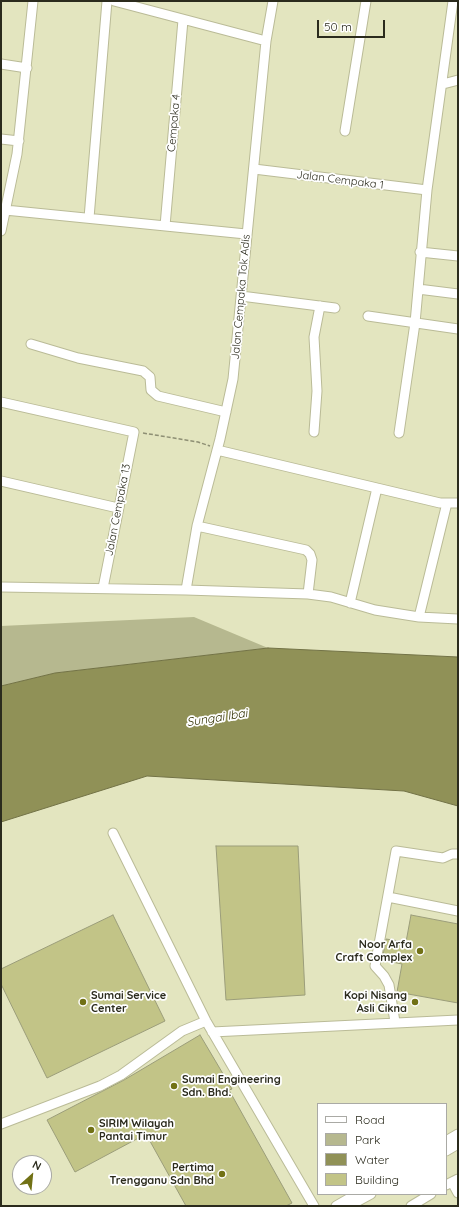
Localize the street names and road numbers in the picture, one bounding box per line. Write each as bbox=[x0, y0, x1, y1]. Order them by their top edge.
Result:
street label: Cempaka 4 bbox=[165, 94, 183, 152]
street label: Jalan Cempaka 1 bbox=[296, 168, 384, 192]
street label: Jalan Cempaka Tok Adis bbox=[229, 234, 253, 360]
street label: Jalan Cempaka 13 bbox=[103, 463, 133, 557]

